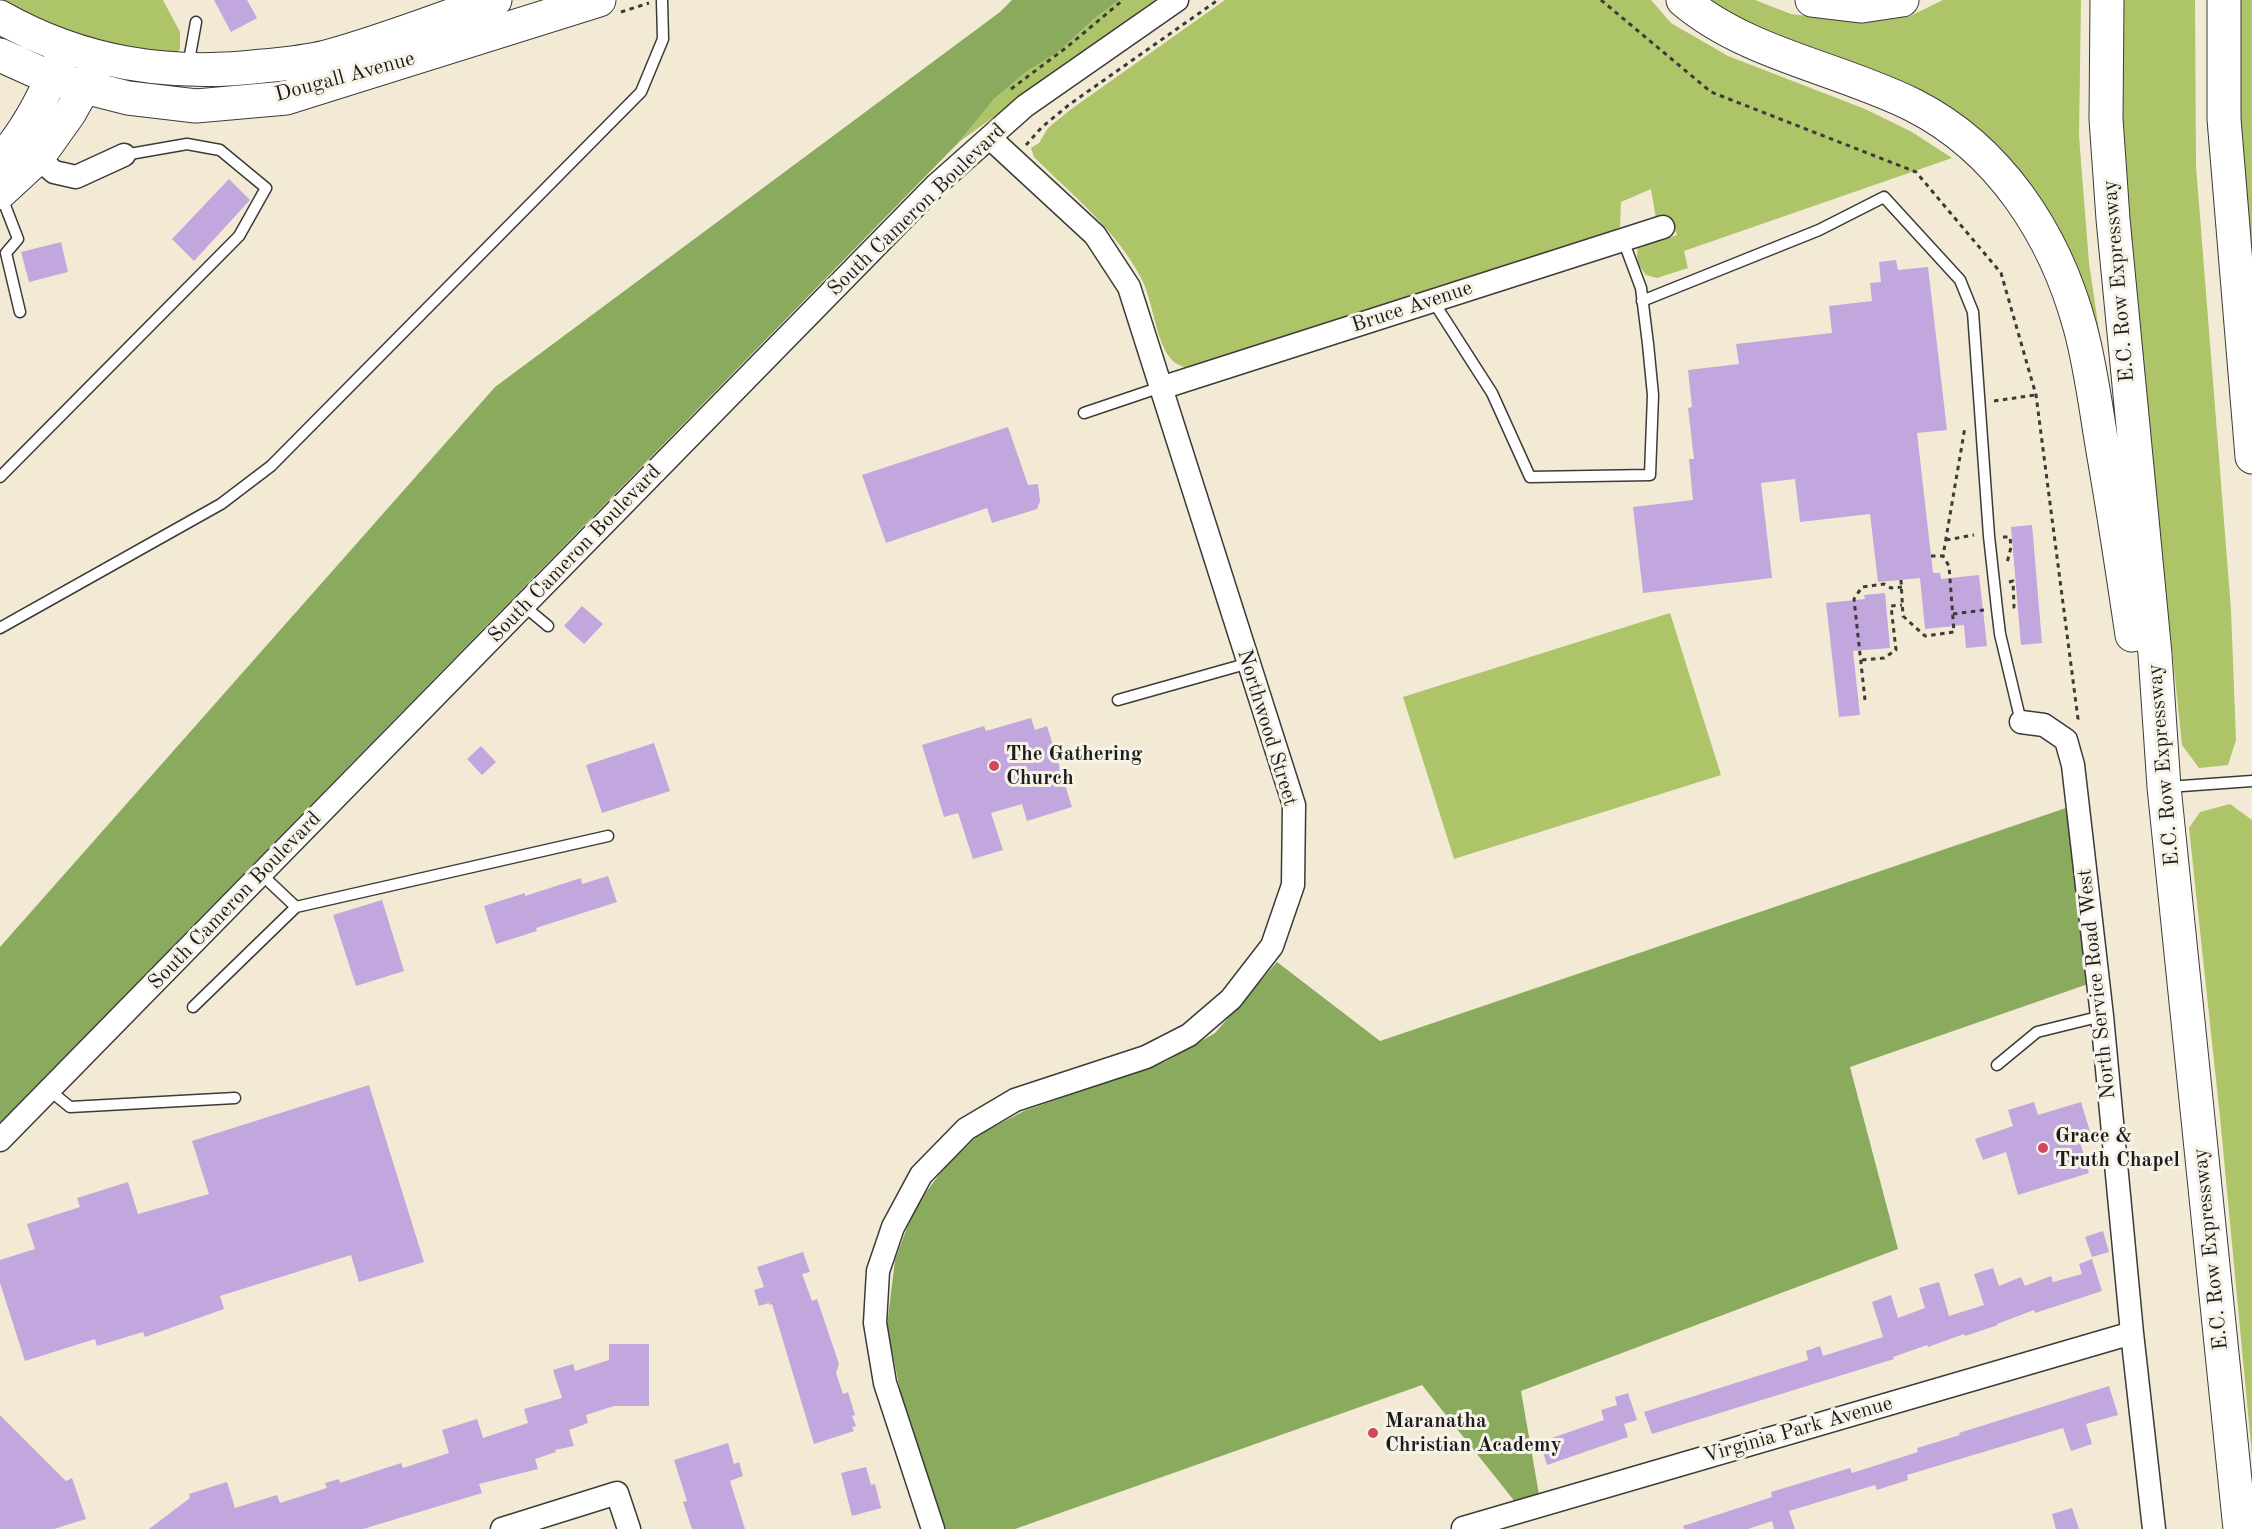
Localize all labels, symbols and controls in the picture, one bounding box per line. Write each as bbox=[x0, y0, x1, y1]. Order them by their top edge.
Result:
street label: Dougall Avenue bbox=[272, 46, 418, 108]
street label: South Cameron Boulevard bbox=[823, 118, 1011, 302]
street label: E.C. Row Expressway bbox=[2098, 179, 2140, 383]
street label: Bruce Avenue bbox=[1348, 276, 1476, 338]
street label: South Cameron Boulevard bbox=[483, 460, 667, 648]
street label: Northwood Street bbox=[1231, 647, 1303, 809]
street label: E.C. Row Expressway bbox=[2143, 663, 2185, 867]
place label: The Gathering Church bbox=[1006, 741, 1142, 791]
marker: The Gathering Church bbox=[987, 759, 1001, 773]
street label: South Cameron Boulevard bbox=[143, 807, 327, 995]
street label: North Service Road West bbox=[2072, 867, 2122, 1101]
place label: Grace & Truth Chapel bbox=[2055, 1123, 2180, 1173]
marker: Grace & Truth Chapel bbox=[2036, 1141, 2050, 1155]
street label: E.C. Row Expressway bbox=[2188, 1147, 2234, 1351]
street label: Virginia Park Avenue bbox=[1700, 1391, 1896, 1469]
place label: Maranatha Christian Academy bbox=[1385, 1408, 1562, 1458]
marker: Maranatha Christian Academy bbox=[1366, 1426, 1380, 1440]

